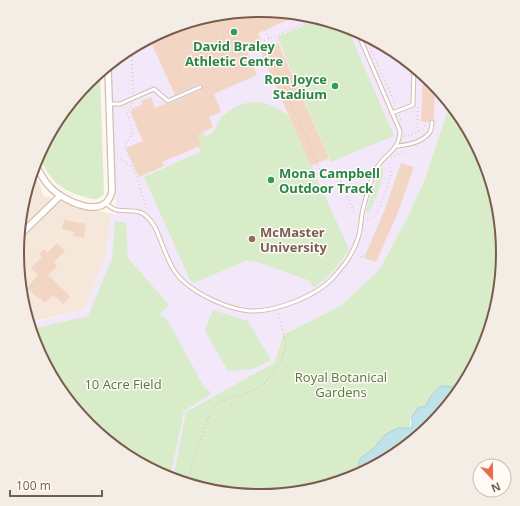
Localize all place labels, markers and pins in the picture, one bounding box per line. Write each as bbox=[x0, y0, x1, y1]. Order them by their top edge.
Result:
marker: David Braley Athletic Centre bbox=[229, 27, 239, 37]
place label: David Braley Athletic Centre bbox=[185, 37, 283, 70]
place label: Ron Joyce Stadium bbox=[264, 70, 327, 103]
marker: Ron Joyce Stadium bbox=[330, 81, 340, 91]
place label: Mona Campbell Outdoor Track bbox=[279, 164, 380, 197]
marker: Mona Campbell Outdoor Track bbox=[266, 175, 276, 185]
place label: McMaster University bbox=[260, 223, 327, 256]
marker: McMaster University bbox=[247, 234, 257, 244]

